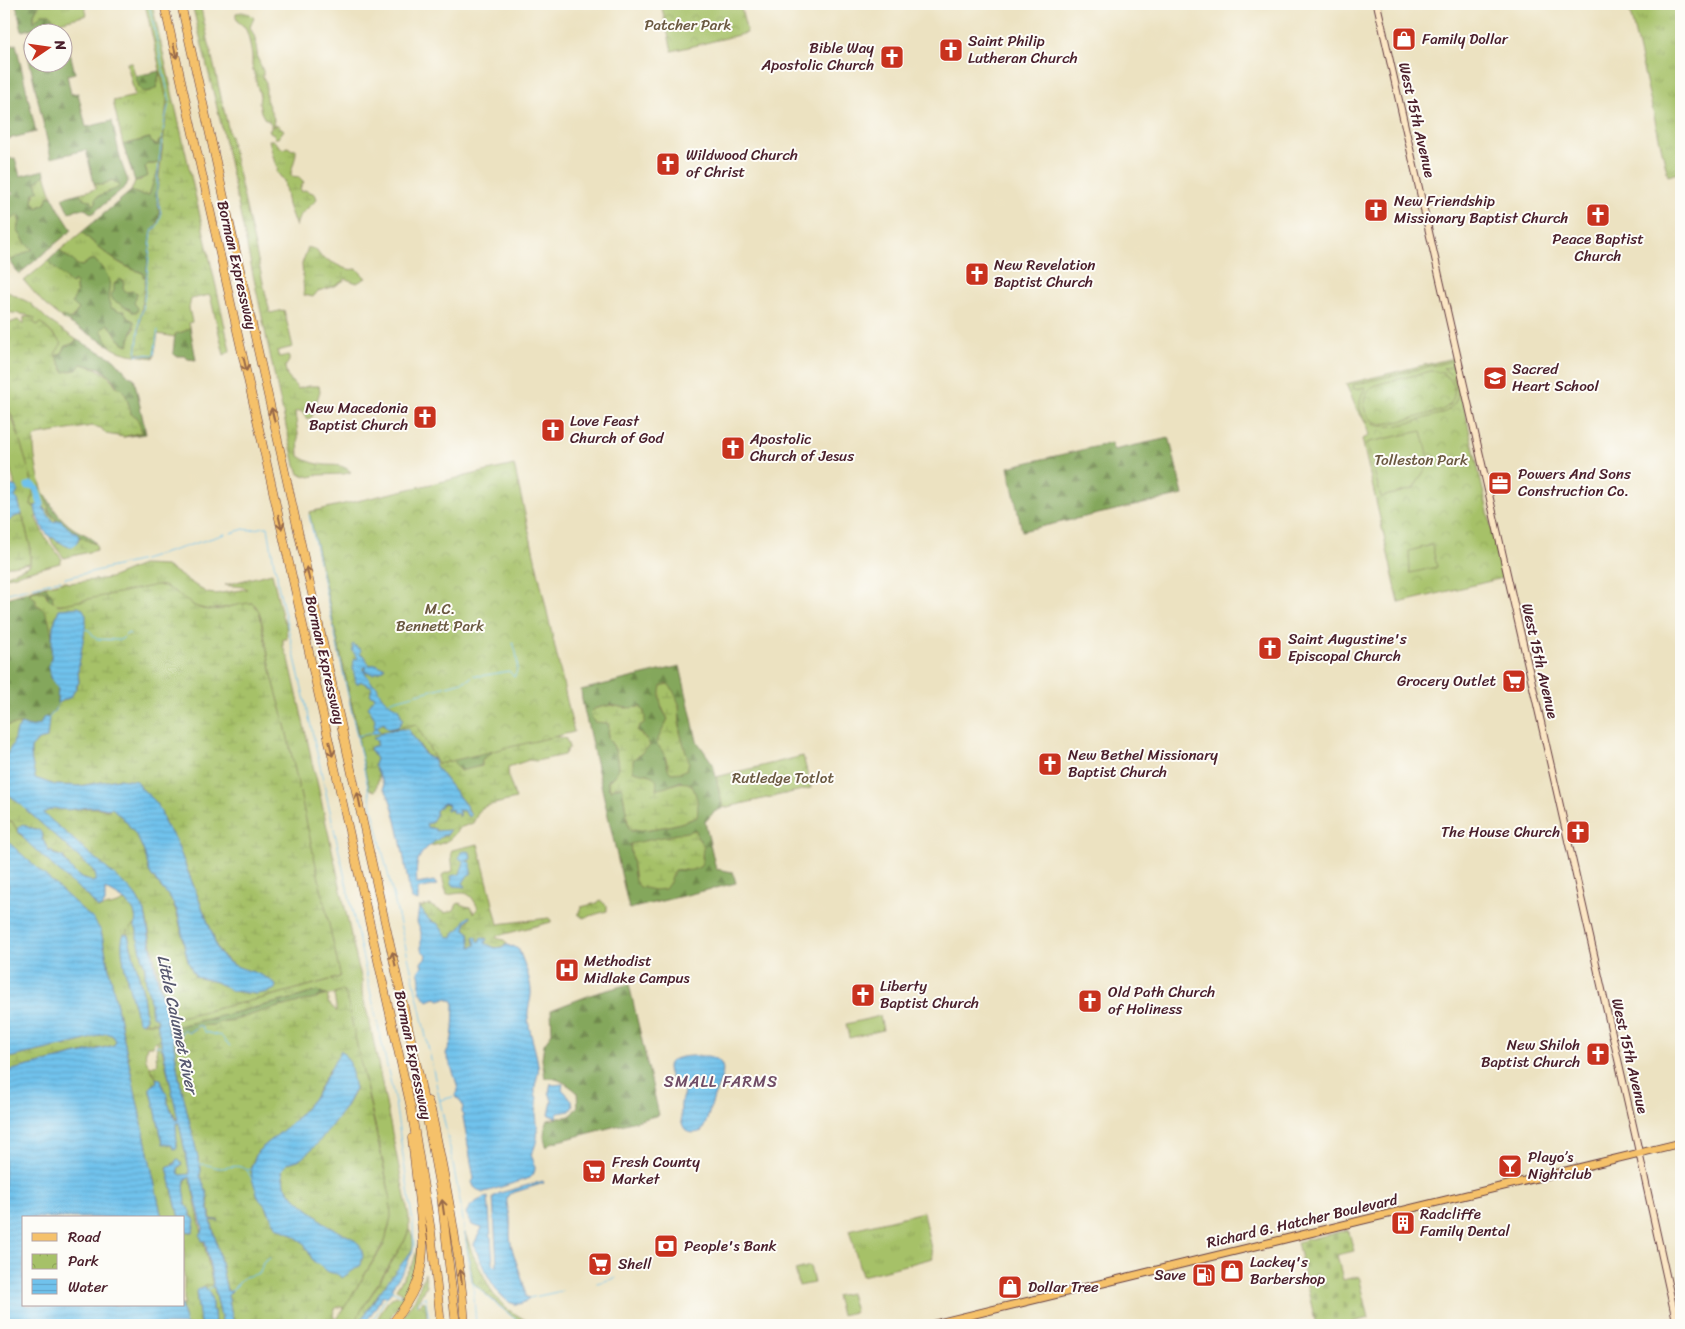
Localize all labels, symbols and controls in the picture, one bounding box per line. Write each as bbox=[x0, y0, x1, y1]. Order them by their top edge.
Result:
park label: Patcher Park bbox=[644, 12, 732, 38]
north arrow bbox=[22, 22, 72, 72]
shop icon: Family Dollar bbox=[1391, 26, 1417, 52]
place label: Family Dollar bbox=[1422, 26, 1509, 52]
place label: Saint Philip Lutheran Church bbox=[968, 28, 1078, 71]
place label: Bible Way Apostolic Church bbox=[760, 35, 874, 78]
text: N bbox=[47, 37, 74, 53]
church icon: Saint Philip Lutheran Church bbox=[938, 37, 964, 63]
one-way arrow bbox=[171, 43, 180, 59]
church icon: Bible Way Apostolic Church bbox=[879, 44, 905, 70]
street label: West 15th Avenue bbox=[1391, 60, 1443, 180]
place label: Wildwood Church of Christ bbox=[686, 142, 798, 185]
church icon: Wildwood Church of Christ bbox=[655, 151, 681, 177]
place label: New Friendship Missionary Baptist Church bbox=[1394, 188, 1569, 231]
church icon: New Friendship Missionary Baptist Church bbox=[1363, 197, 1389, 223]
street label: Borman Expressway bbox=[210, 198, 265, 332]
church icon: Peace Baptist Church bbox=[1585, 202, 1611, 228]
place label: Peace Baptist Church bbox=[1552, 226, 1644, 269]
place label: New Revelation Baptist Church bbox=[994, 252, 1095, 295]
church icon: New Revelation Baptist Church bbox=[964, 261, 990, 287]
one-way arrow bbox=[241, 355, 250, 371]
place label: Sacred Heart School bbox=[1512, 356, 1599, 399]
school or university icon: Sacred Heart School bbox=[1482, 365, 1508, 391]
place label: New Macedonia Baptist Church bbox=[305, 395, 408, 438]
church icon: New Macedonia Baptist Church bbox=[412, 404, 438, 430]
one-way arrow bbox=[268, 407, 277, 423]
place label: Love Feast Church of God bbox=[570, 408, 664, 451]
church icon: Love Feast Church of God bbox=[540, 417, 566, 443]
place label: Apostolic Church of Jesus bbox=[749, 426, 854, 469]
church icon: Apostolic Church of Jesus bbox=[720, 435, 746, 461]
park label: Tolleston Park bbox=[1374, 447, 1469, 473]
place label: Powers And Sons Construction Co. bbox=[1518, 461, 1631, 504]
office icon: Powers And Sons Construction Co. bbox=[1487, 470, 1513, 496]
one-way arrow bbox=[276, 514, 285, 530]
one-way arrow bbox=[303, 566, 312, 582]
street label: Borman Expressway bbox=[298, 593, 353, 727]
park label: M.C. Bennett Park bbox=[396, 596, 485, 639]
street label: West 15th Avenue bbox=[1514, 601, 1566, 721]
place label: Saint Augustine's Episcopal Church bbox=[1288, 626, 1407, 669]
church icon: Saint Augustine's Episcopal Church bbox=[1257, 635, 1283, 661]
place label: Grocery Outlet bbox=[1397, 668, 1496, 694]
supermarket icon: Grocery Outlet bbox=[1501, 668, 1527, 694]
one-way arrow bbox=[327, 741, 336, 757]
place label: New Bethel Missionary Baptist Church bbox=[1068, 742, 1218, 785]
church icon: New Bethel Missionary Baptist Church bbox=[1037, 751, 1063, 777]
park label: Rutledge Totlot bbox=[732, 765, 834, 791]
one-way arrow bbox=[354, 793, 363, 809]
place label: The House Church bbox=[1441, 819, 1560, 845]
church icon: The House Church bbox=[1565, 819, 1591, 845]
place label: Methodist Midlake Campus bbox=[584, 948, 691, 991]
water label: Little Calumet River bbox=[149, 952, 207, 1099]
one-way arrow bbox=[389, 952, 398, 968]
hospital icon: Methodist Midlake Campus bbox=[554, 957, 580, 983]
place label: Liberty Baptist Church bbox=[880, 973, 979, 1016]
place label: Old Path Church of Holiness bbox=[1108, 979, 1215, 1022]
church icon: Liberty Baptist Church bbox=[850, 982, 876, 1008]
street label: Borman Expressway bbox=[387, 988, 439, 1122]
church icon: Old Path Church of Holiness bbox=[1077, 988, 1103, 1014]
street label: West 15th Avenue bbox=[1604, 996, 1656, 1116]
place label: New Shiloh Baptist Church bbox=[1481, 1032, 1580, 1075]
church icon: New Shiloh Baptist Church bbox=[1585, 1041, 1611, 1067]
district label: SMALL FARMS bbox=[664, 1067, 778, 1096]
place label: Playo’s Nightclub bbox=[1528, 1144, 1592, 1187]
place label: Fresh County Market bbox=[612, 1149, 700, 1192]
bar icon: Playo’s Nightclub bbox=[1497, 1153, 1523, 1179]
supermarket icon: Fresh County Market bbox=[581, 1158, 607, 1184]
street label: Richard G. Hatcher Boulevard bbox=[1204, 1186, 1401, 1256]
one-way arrow bbox=[437, 1200, 447, 1216]
place label: Radcliffe Family Dental bbox=[1420, 1201, 1511, 1244]
building icon: Radcliffe Family Dental bbox=[1390, 1210, 1416, 1236]
legend bbox=[22, 1216, 185, 1306]
text: Road bbox=[68, 1224, 101, 1250]
bank icon: People's Bank bbox=[653, 1233, 679, 1259]
place label: People's Bank bbox=[684, 1233, 777, 1259]
text: Park bbox=[68, 1248, 99, 1274]
place label: Lackey's Barbershop bbox=[1250, 1249, 1325, 1292]
supermarket icon: Shell bbox=[587, 1251, 613, 1277]
place label: Shell bbox=[618, 1251, 652, 1277]
shop icon: Lackey's Barbershop bbox=[1219, 1258, 1245, 1284]
place label: Save bbox=[1154, 1262, 1186, 1288]
fuel station icon: Save bbox=[1191, 1262, 1217, 1288]
one-way arrow bbox=[456, 1269, 466, 1285]
text: Water bbox=[68, 1274, 108, 1300]
shop icon: Dollar Tree bbox=[997, 1274, 1023, 1300]
place label: Dollar Tree bbox=[1028, 1274, 1099, 1300]

